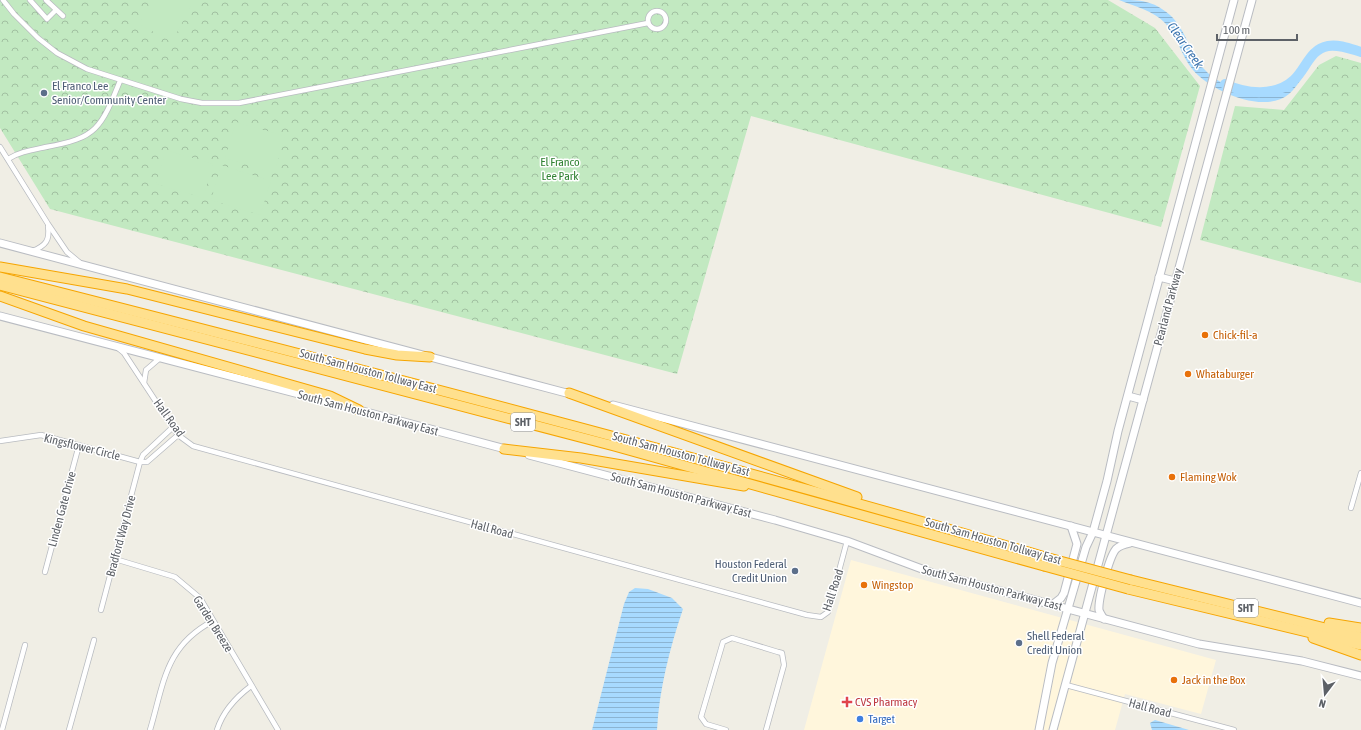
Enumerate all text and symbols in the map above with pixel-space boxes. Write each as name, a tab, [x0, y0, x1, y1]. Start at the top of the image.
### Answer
scale bar	[1217, 16, 1297, 42]
water label: Clear Creek	[1164, 19, 1207, 72]
text: 100 m	[1223, 23, 1250, 37]
place label: El Franco Lee Senior/Community Center	[52, 79, 166, 107]
marker: El Franco Lee Senior/Community Center	[39, 88, 49, 98]
park label: El Franco Lee Park	[540, 155, 580, 183]
street label: Pearland Parkway	[1151, 267, 1185, 347]
place label: Chick-fil-a	[1213, 328, 1258, 342]
marker: Chick-fil-a	[1200, 330, 1210, 340]
street label: South Sam Houston Tollway East	[298, 346, 439, 396]
place label: Whataburger	[1196, 367, 1254, 381]
marker: Whataburger	[1183, 369, 1193, 379]
street label: South Sam Houston Parkway East	[296, 387, 440, 439]
street label: Hall Road	[151, 396, 187, 440]
road number: SHT	[511, 413, 535, 431]
street label: South Sam Houston Tollway East	[611, 429, 752, 479]
street label: Kingsflower Circle	[42, 431, 122, 463]
street label: South Sam Houston Parkway East	[609, 469, 753, 521]
street label: Linden Gate Drive	[45, 470, 79, 548]
place label: Flaming Wok	[1180, 470, 1238, 484]
marker: Flaming Wok	[1167, 472, 1177, 482]
street label: Bradford Way Drive	[103, 494, 139, 578]
street label: South Sam Houston Tollway East	[923, 515, 1063, 567]
street label: Hall Road	[469, 517, 515, 541]
place label: Houston Federal Credit Union	[715, 557, 788, 585]
street label: South Sam Houston Parkway East	[920, 562, 1064, 614]
marker: Houston Federal Credit Union	[790, 566, 800, 576]
street label: Hall Road	[820, 567, 846, 613]
place label: Wingstop	[872, 578, 914, 592]
marker: Wingstop	[859, 580, 869, 590]
street label: Garden Breeze	[190, 593, 236, 655]
road number: SHT	[1234, 599, 1258, 617]
place label: Shell Federal Credit Union	[1027, 629, 1085, 657]
marker: Shell Federal Credit Union	[1014, 638, 1024, 648]
place label: Jack in the Box	[1182, 673, 1246, 687]
north arrow	[1305, 674, 1345, 714]
marker: Jack in the Box	[1169, 675, 1179, 685]
place label: CVS Pharmacy	[855, 695, 917, 709]
street label: Hall Road	[1127, 696, 1173, 720]
marker: CVS Pharmacy	[842, 697, 852, 707]
text: N	[1317, 697, 1327, 710]
place label: Target	[868, 712, 896, 726]
marker: Target	[855, 714, 865, 724]

